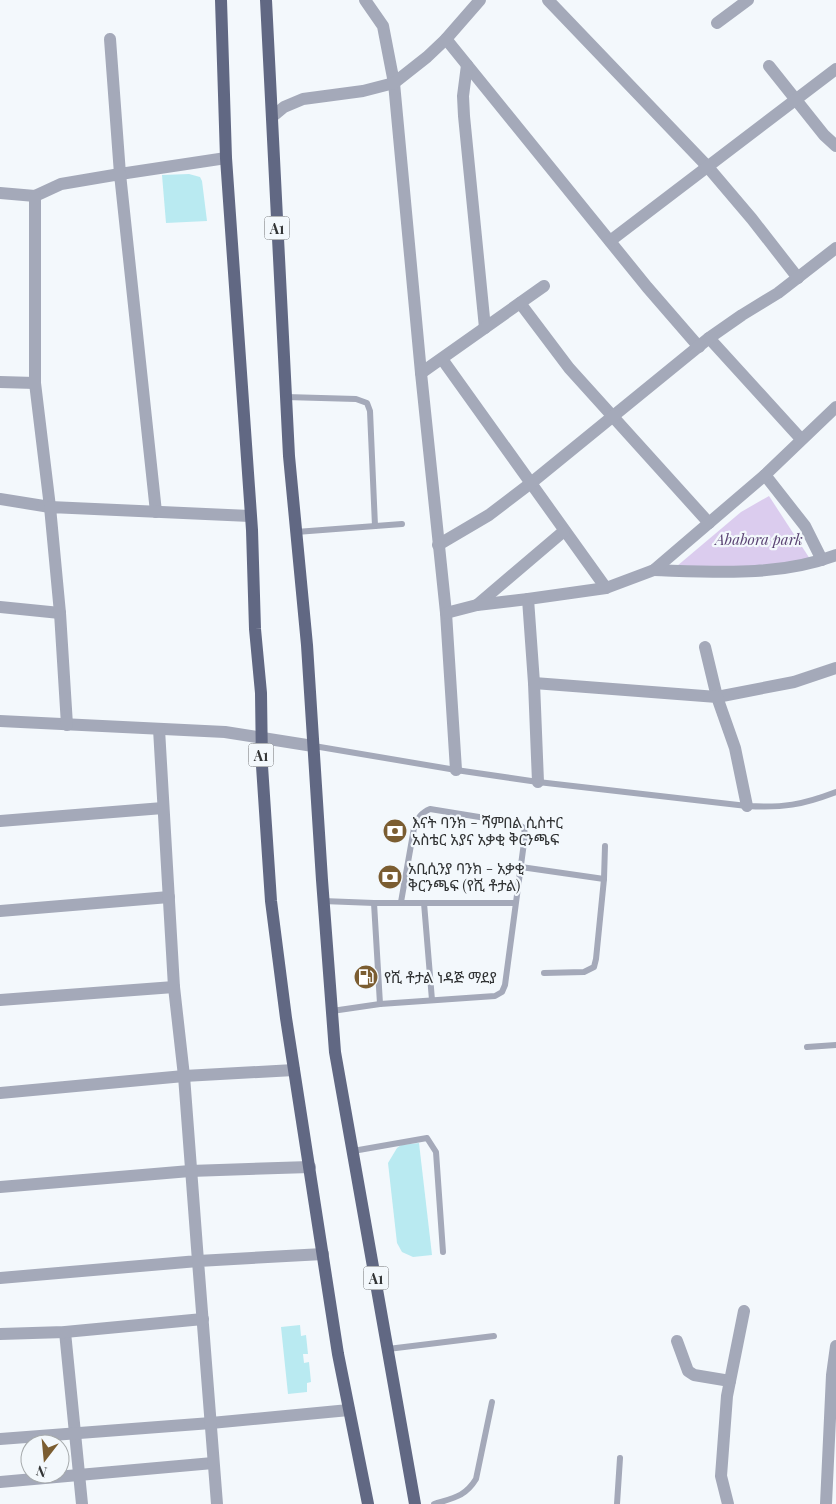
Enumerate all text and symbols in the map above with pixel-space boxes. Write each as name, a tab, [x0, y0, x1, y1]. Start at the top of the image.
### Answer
road number: A1	[264, 217, 290, 240]
park label: Ababora park	[713, 529, 803, 549]
road number: A1	[248, 744, 274, 766]
place label: እናት ባንክ - ሻምበል ሲስተር አስቴር አያና አቃቂ ቅርንጫፍ	[412, 812, 563, 849]
bank icon: እናት ባንክ - ሻምበል ሲስተር አስቴር አያና አቃቂ ቅርንጫፍ	[382, 818, 408, 844]
place label: አቢሲንያ ባንክ - አቃቂ ቅርንጫፍ (የሺ ቶታል)	[408, 858, 525, 895]
bank icon: አቢሲንያ ባንክ - አቃቂ ቅርንጫፍ (የሺ ቶታል)	[377, 864, 403, 890]
fuel station icon: የሺ ቶታል ነዳጅ ማደያ	[353, 964, 379, 990]
place label: የሺ ቶታል ነዳጅ ማደያ	[384, 967, 497, 987]
road number: A1	[364, 1266, 388, 1290]
north arrow	[20, 1434, 70, 1484]
text: N	[34, 1461, 49, 1483]

